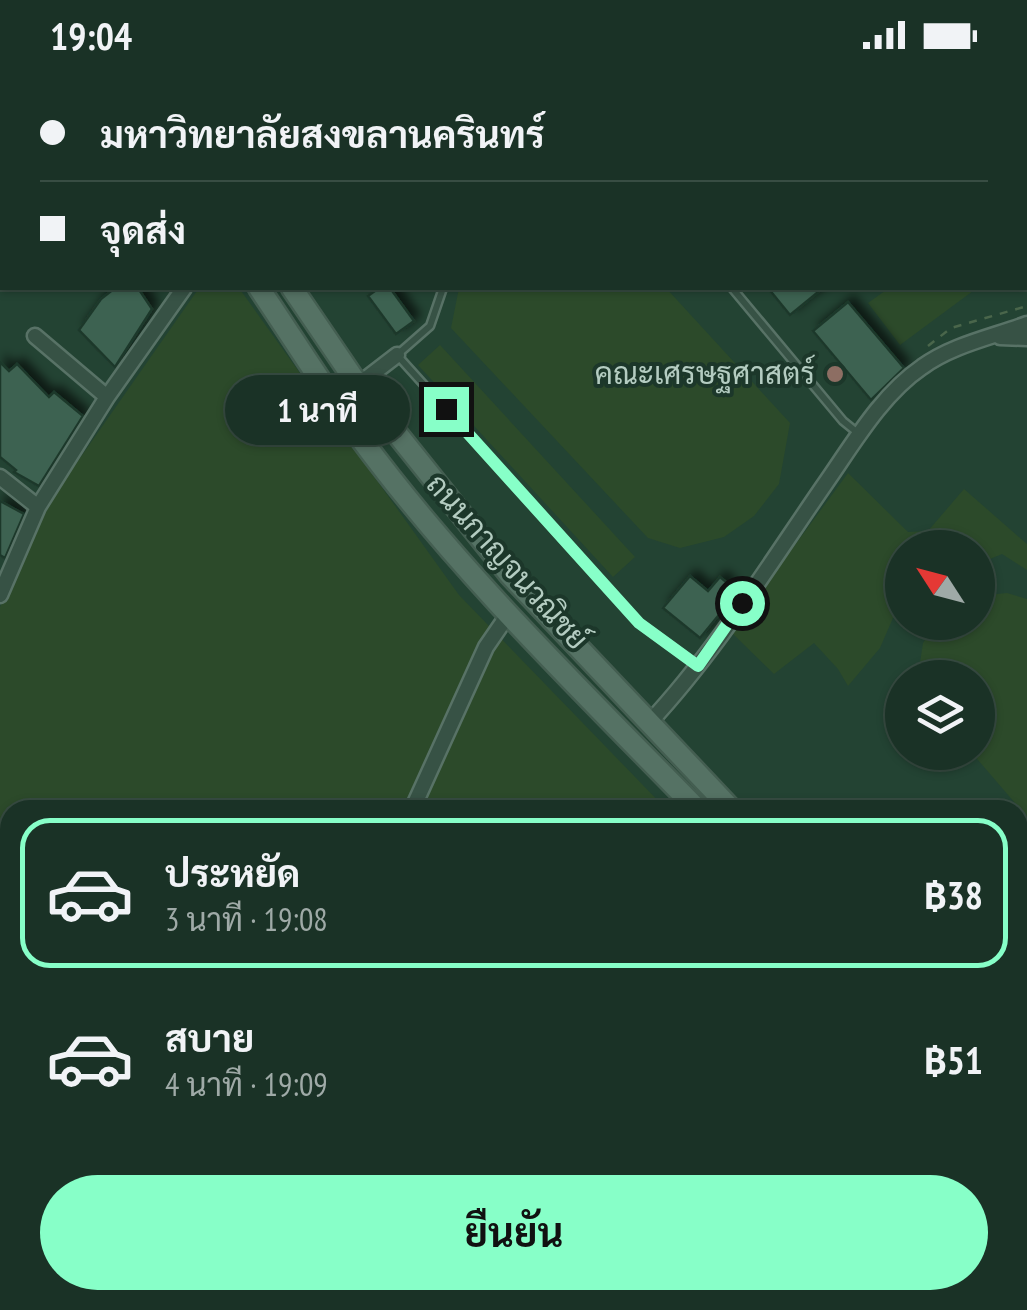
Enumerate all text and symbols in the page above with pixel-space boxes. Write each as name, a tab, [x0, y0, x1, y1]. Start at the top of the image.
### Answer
text: 19:04	[50, 11, 132, 60]
text: มหาวิทยาลัยสงขลานครินทร์	[100, 109, 545, 158]
text: จุดส่ง	[100, 205, 186, 254]
place label: คณะเศรษฐศาสตร์	[595, 353, 815, 394]
marker: คณะเศรษฐศาสตร์	[824, 363, 846, 385]
callout: 1 นาที	[226, 374, 411, 444]
route end	[424, 387, 469, 432]
text: 1 นาที	[277, 389, 358, 431]
street label: ถนนกาญจนวณิชย์	[419, 465, 597, 657]
north arrow	[885, 530, 995, 640]
map controls	[885, 530, 995, 770]
route start	[720, 581, 765, 626]
button: layers	[885, 660, 995, 770]
icon: car	[45, 848, 135, 938]
text: ประหยัด	[165, 848, 300, 897]
text: ฿38	[924, 870, 983, 919]
text: 3 นาที · 19:08	[165, 898, 328, 940]
icon: car	[45, 1013, 135, 1103]
text: สบาย	[165, 1013, 254, 1062]
text: ฿51	[924, 1035, 983, 1084]
text: 4 นาที · 19:09	[165, 1063, 328, 1105]
button: ยืนยัน	[40, 1175, 988, 1290]

